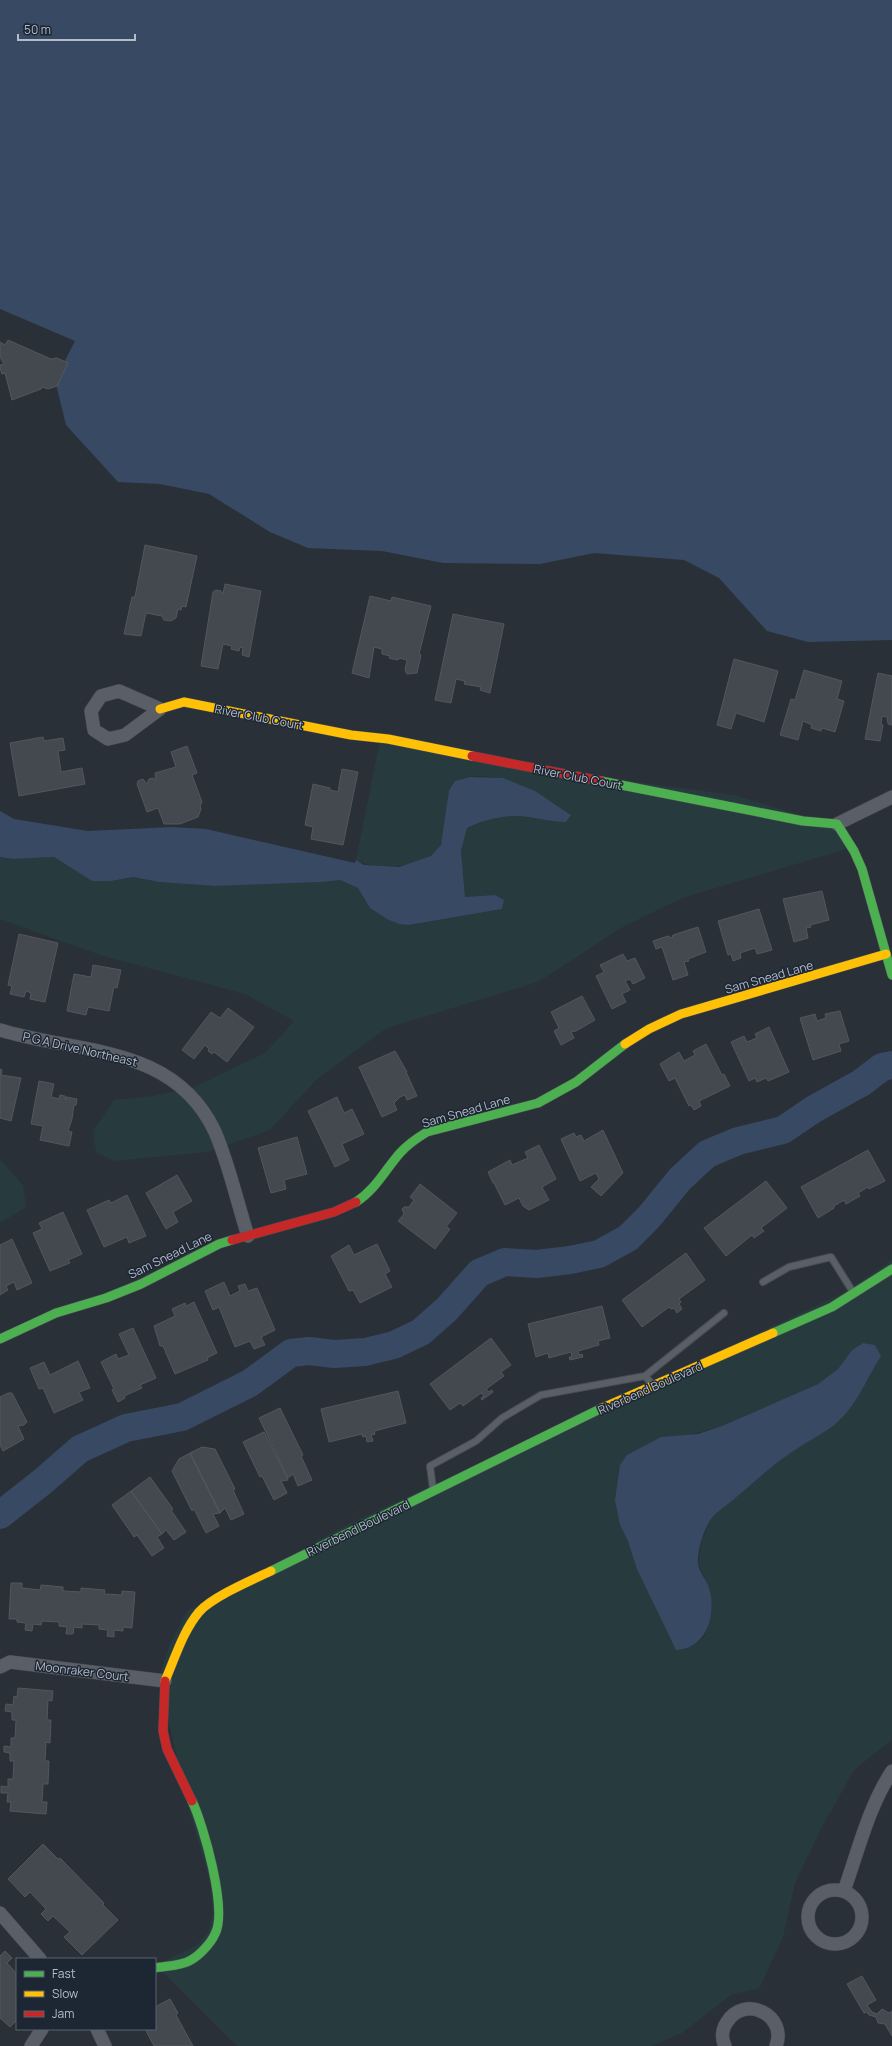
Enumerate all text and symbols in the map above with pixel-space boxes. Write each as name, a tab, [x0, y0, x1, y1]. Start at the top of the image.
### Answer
scale bar	[18, 16, 135, 42]
text: 50 m	[24, 21, 51, 38]
street label: River Club Court	[213, 700, 305, 734]
street label: River Club Court	[532, 760, 624, 794]
street label: Sam Snead Lane	[723, 956, 815, 998]
street label: P G A Drive Northeast	[21, 1028, 139, 1071]
street label: Sam Snead Lane	[420, 1090, 512, 1132]
street label: Sam Snead Lane	[125, 1227, 215, 1283]
street label: Riverbend Boulevard	[595, 1357, 705, 1419]
street label: Riverbend Boulevard	[303, 1496, 413, 1560]
street label: Moonraker Court	[34, 1657, 130, 1685]
legend	[16, 1958, 156, 2030]
text: Fast	[52, 1965, 76, 1982]
text: Slow	[52, 1985, 78, 2002]
text: Jam	[52, 2005, 74, 2022]

